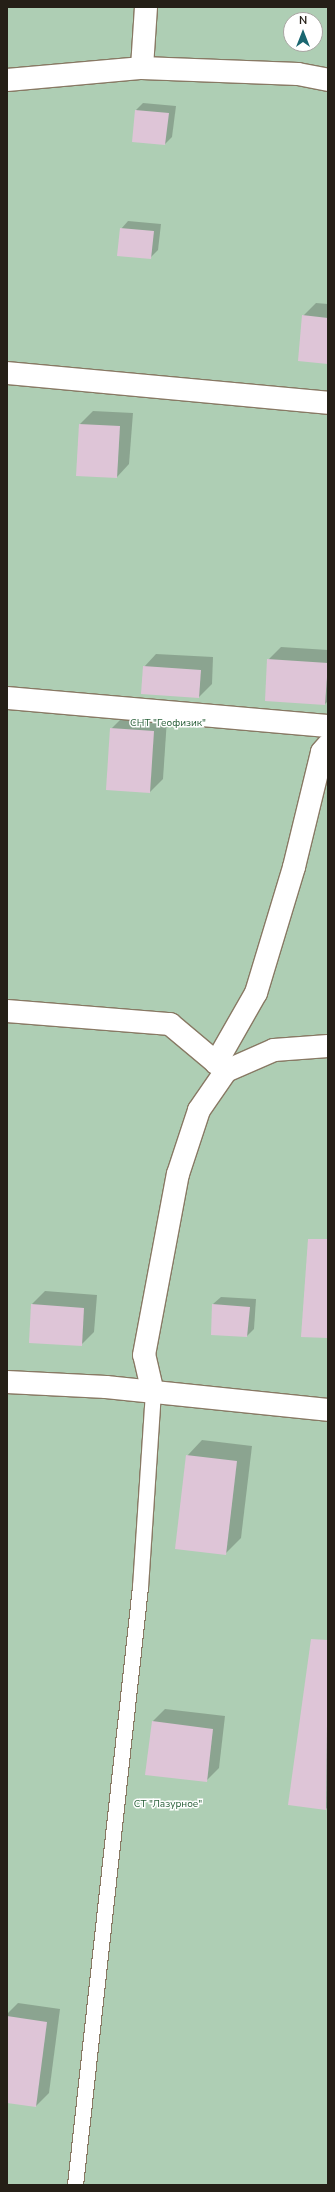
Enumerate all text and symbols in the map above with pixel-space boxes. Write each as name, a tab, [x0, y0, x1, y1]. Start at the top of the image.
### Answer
north arrow	[283, 12, 323, 52]
text: N	[299, 13, 307, 28]
park label: СНТ "Геофизик"	[130, 718, 206, 730]
park label: СТ "Лазурное"	[134, 1799, 202, 1811]

